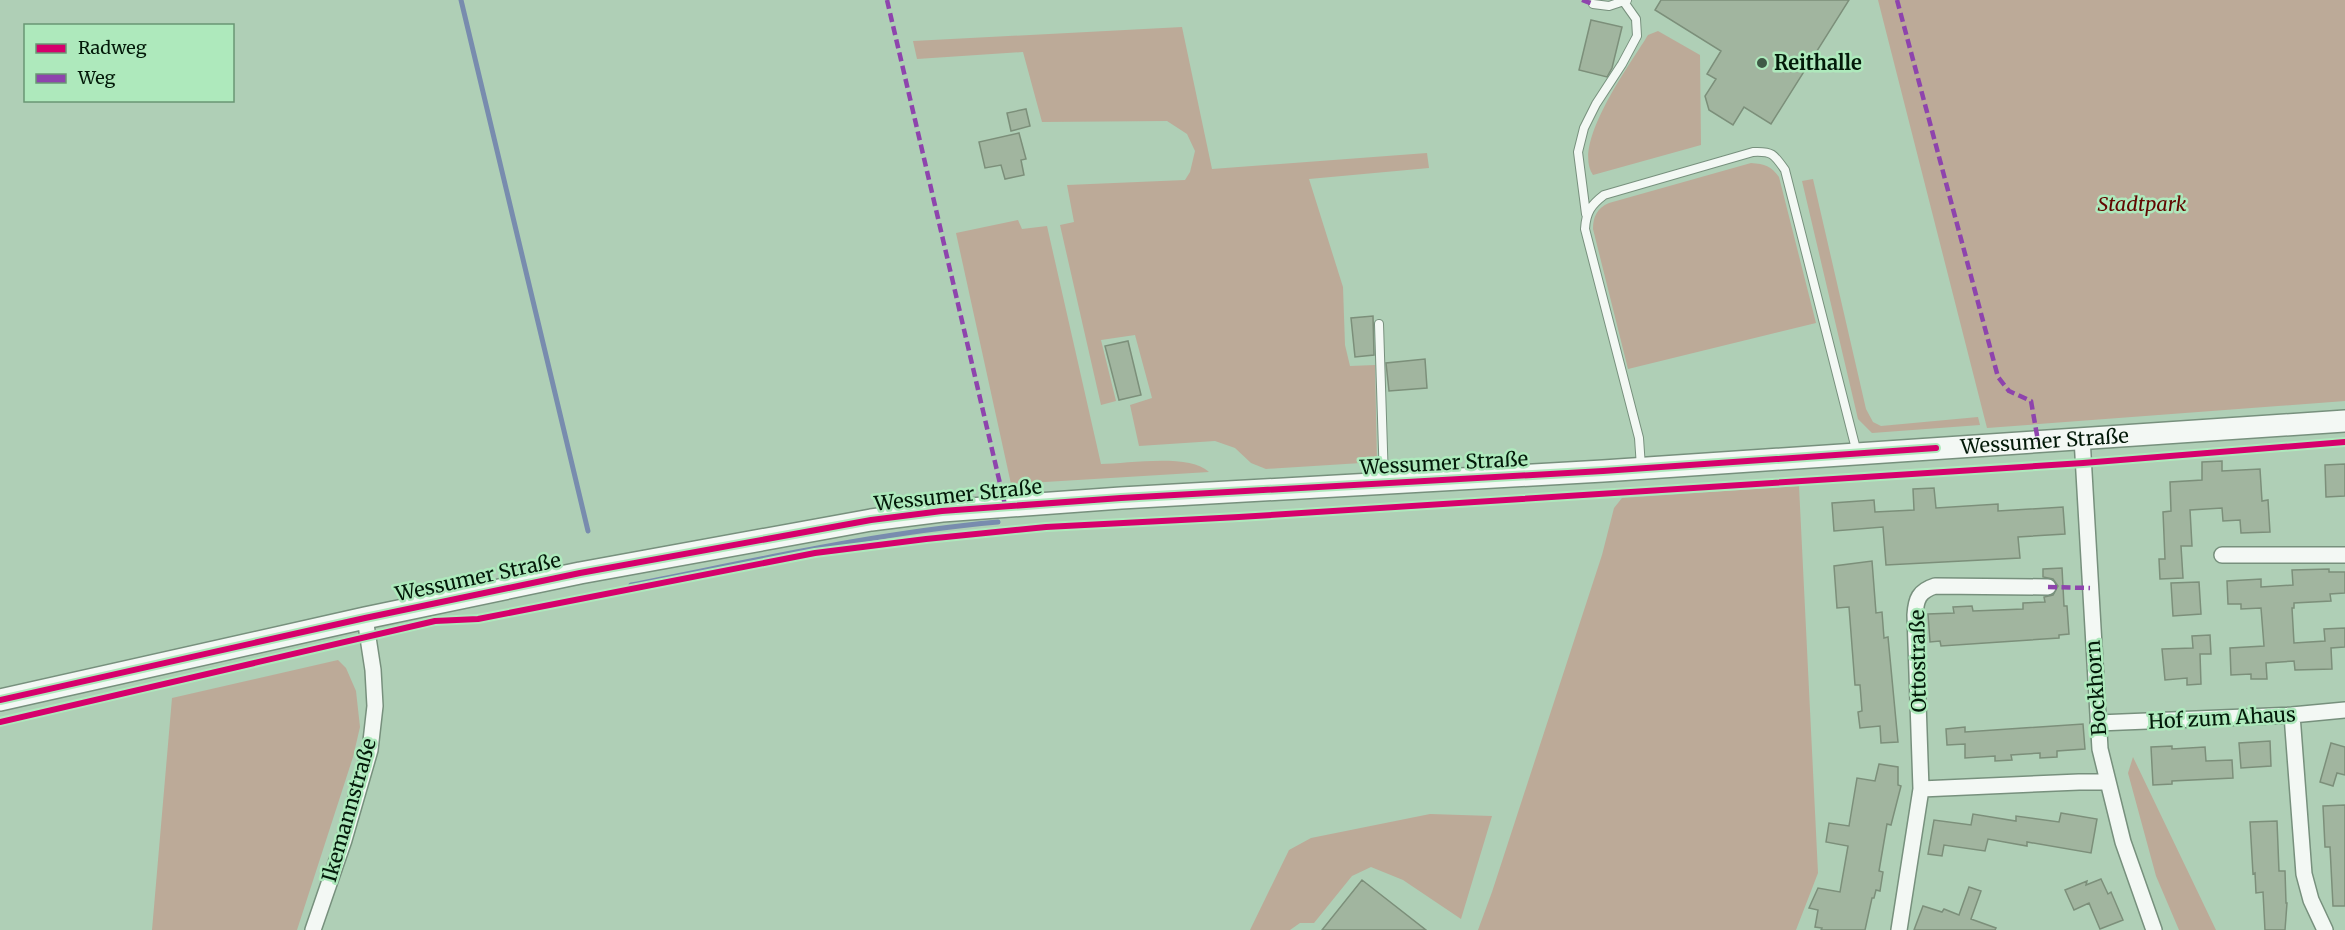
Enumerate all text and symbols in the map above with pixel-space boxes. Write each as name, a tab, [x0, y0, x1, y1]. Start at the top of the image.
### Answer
legend	[24, 24, 234, 102]
text: Radweg	[78, 36, 147, 59]
place label: Reithalle	[1774, 50, 1862, 75]
marker: Reithalle	[1755, 56, 1769, 70]
text: Weg	[77, 66, 116, 89]
park label: Stadtpark	[2098, 191, 2187, 216]
street label: Wessumer Straße	[1959, 423, 2130, 459]
street label: Wessumer Straße	[1358, 446, 1529, 479]
street label: Wessumer Straße	[872, 473, 1043, 516]
street label: Wessumer Straße	[392, 547, 563, 606]
street label: Ottostraße	[1904, 609, 1931, 713]
street label: Bockhorn	[2080, 639, 2111, 737]
street label: Hof zum Ahaus	[2148, 701, 2296, 734]
street label: Ikemannstraße	[316, 735, 381, 885]

